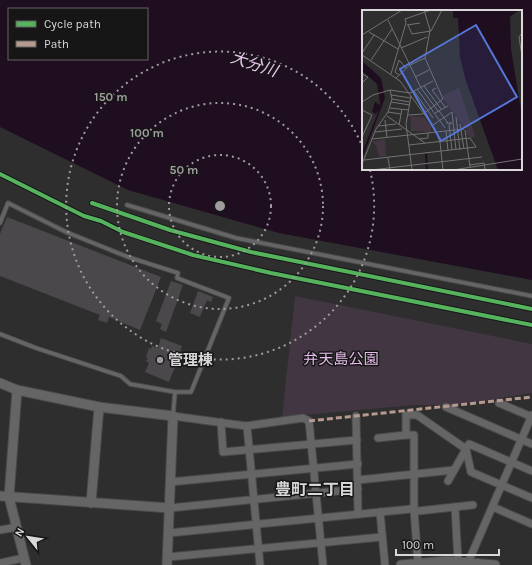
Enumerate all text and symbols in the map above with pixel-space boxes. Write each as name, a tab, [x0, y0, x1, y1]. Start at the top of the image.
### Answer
legend	[8, 8, 148, 60]
inset map	[362, 10, 522, 170]
text: Cycle path	[44, 17, 101, 31]
text: Path	[44, 37, 69, 51]
water label: 大分川	[228, 48, 282, 81]
text: 150 m	[94, 90, 128, 104]
text: 100 m	[130, 126, 164, 140]
text: 50 m	[170, 163, 199, 177]
centre of rings	[213, 199, 227, 213]
park label: 弁天島公園	[303, 350, 379, 368]
place label: 管理棟	[168, 351, 213, 369]
marker: 管理棟	[155, 355, 165, 365]
district label: 豊町二丁目	[275, 480, 355, 499]
north arrow	[8, 517, 48, 557]
text: N	[12, 526, 27, 539]
scale bar	[396, 531, 499, 557]
text: 100 m	[402, 538, 434, 552]

